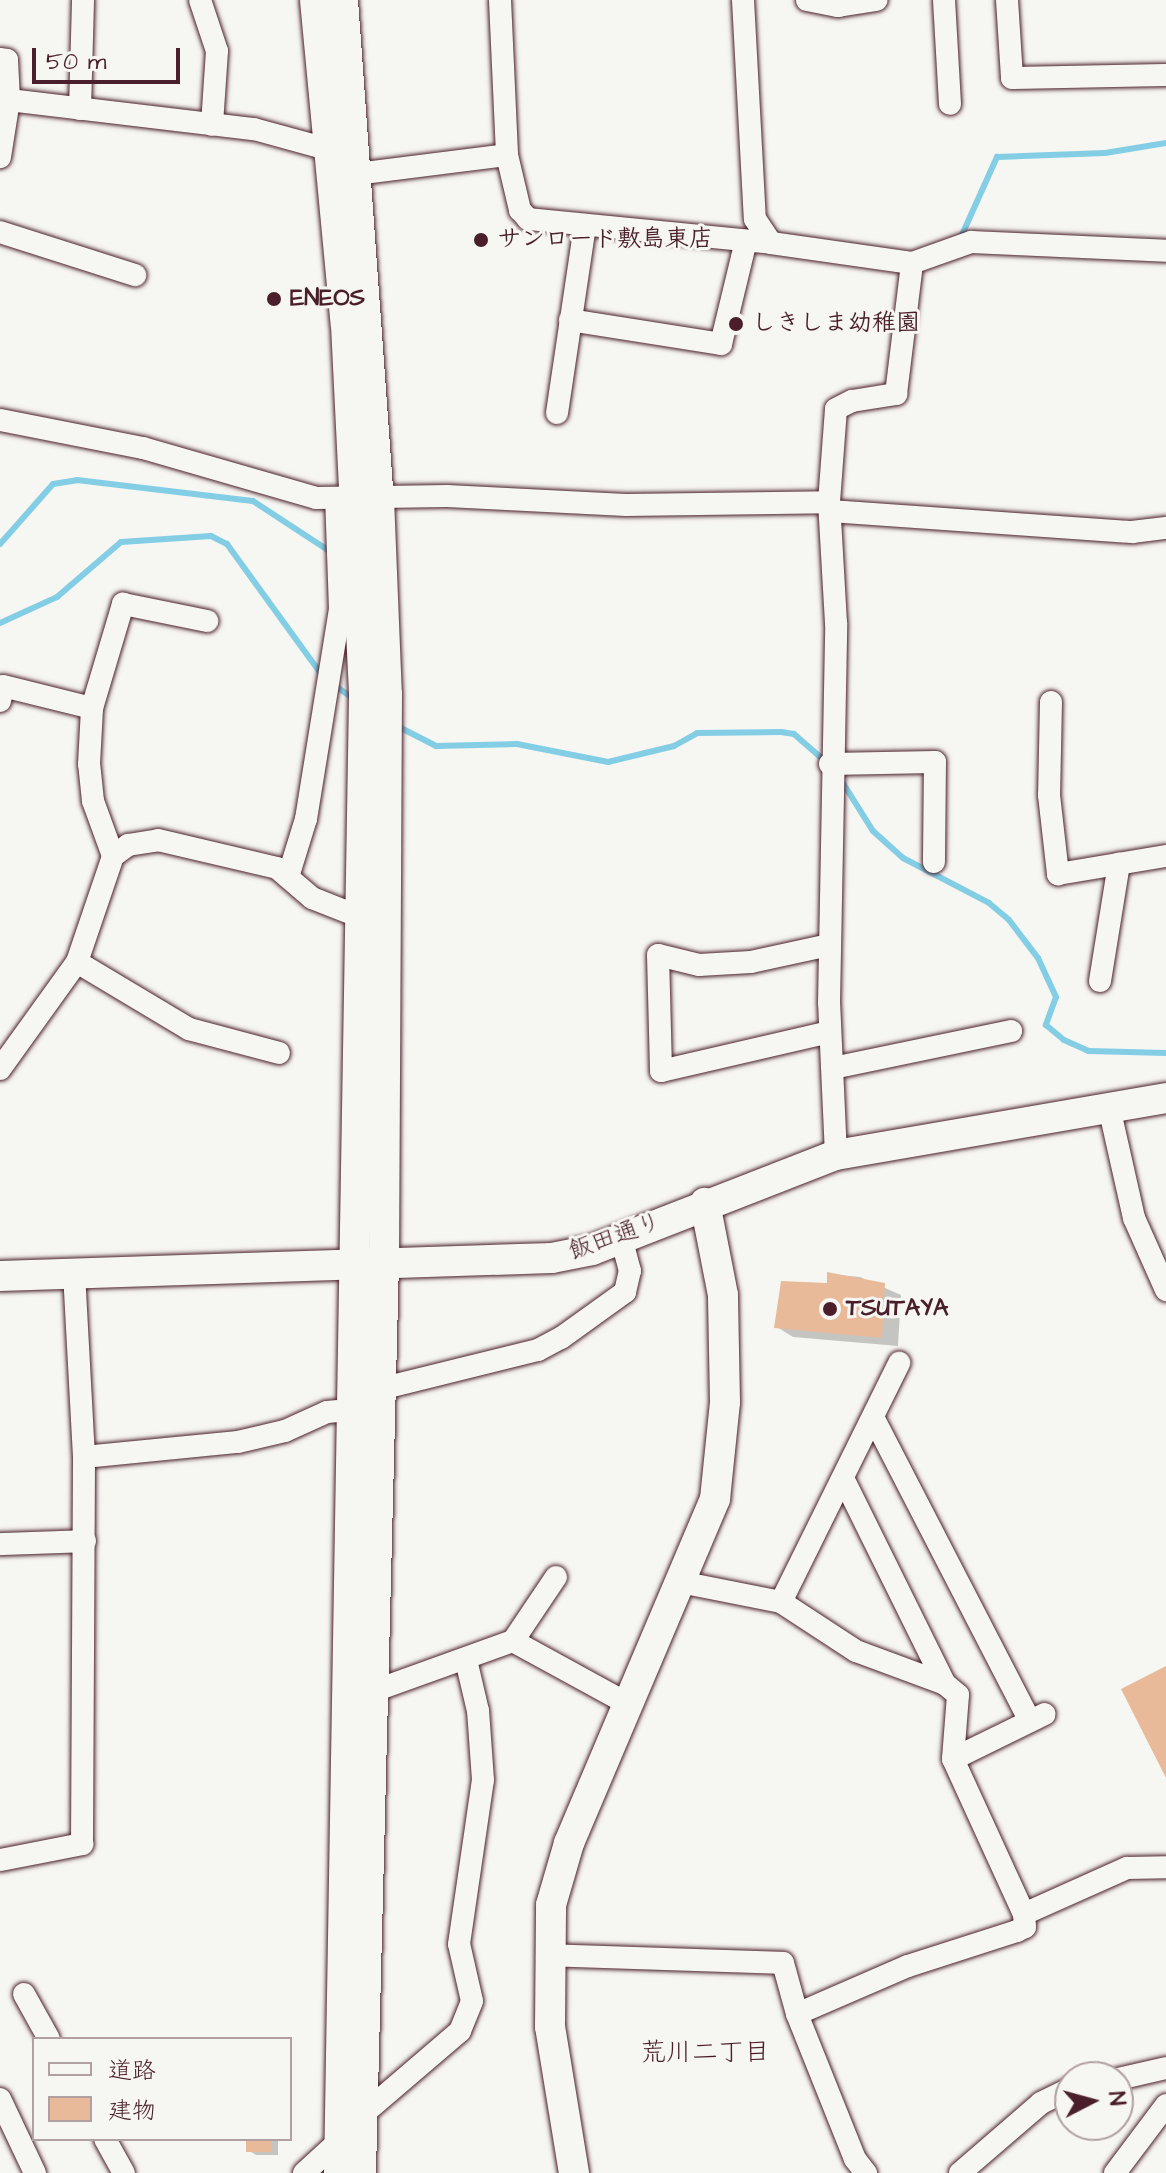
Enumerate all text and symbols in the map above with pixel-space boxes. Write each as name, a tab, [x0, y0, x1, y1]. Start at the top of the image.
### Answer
scale bar	[36, 32, 184, 82]
text: 50 m	[46, 45, 106, 79]
place label: サンロード敷島東店	[497, 226, 713, 254]
marker: サンロード敷島東店	[472, 231, 490, 249]
place label: ENEOS	[290, 285, 365, 313]
marker: ENEOS	[265, 290, 283, 308]
place label: しきしま幼稚園	[752, 310, 920, 338]
marker: しきしま幼稚園	[727, 315, 745, 333]
street label: 飯田通り	[565, 1208, 665, 1266]
place label: TSUTAYA	[846, 1295, 948, 1323]
marker: TSUTAYA	[821, 1300, 839, 1318]
legend	[32, 2037, 292, 2141]
district label: 荒川二丁目	[640, 2037, 770, 2069]
text: 道路	[108, 2054, 156, 2088]
north arrow	[1054, 2061, 1134, 2141]
text: N	[1100, 2090, 1133, 2107]
text: 建物	[108, 2094, 156, 2128]

